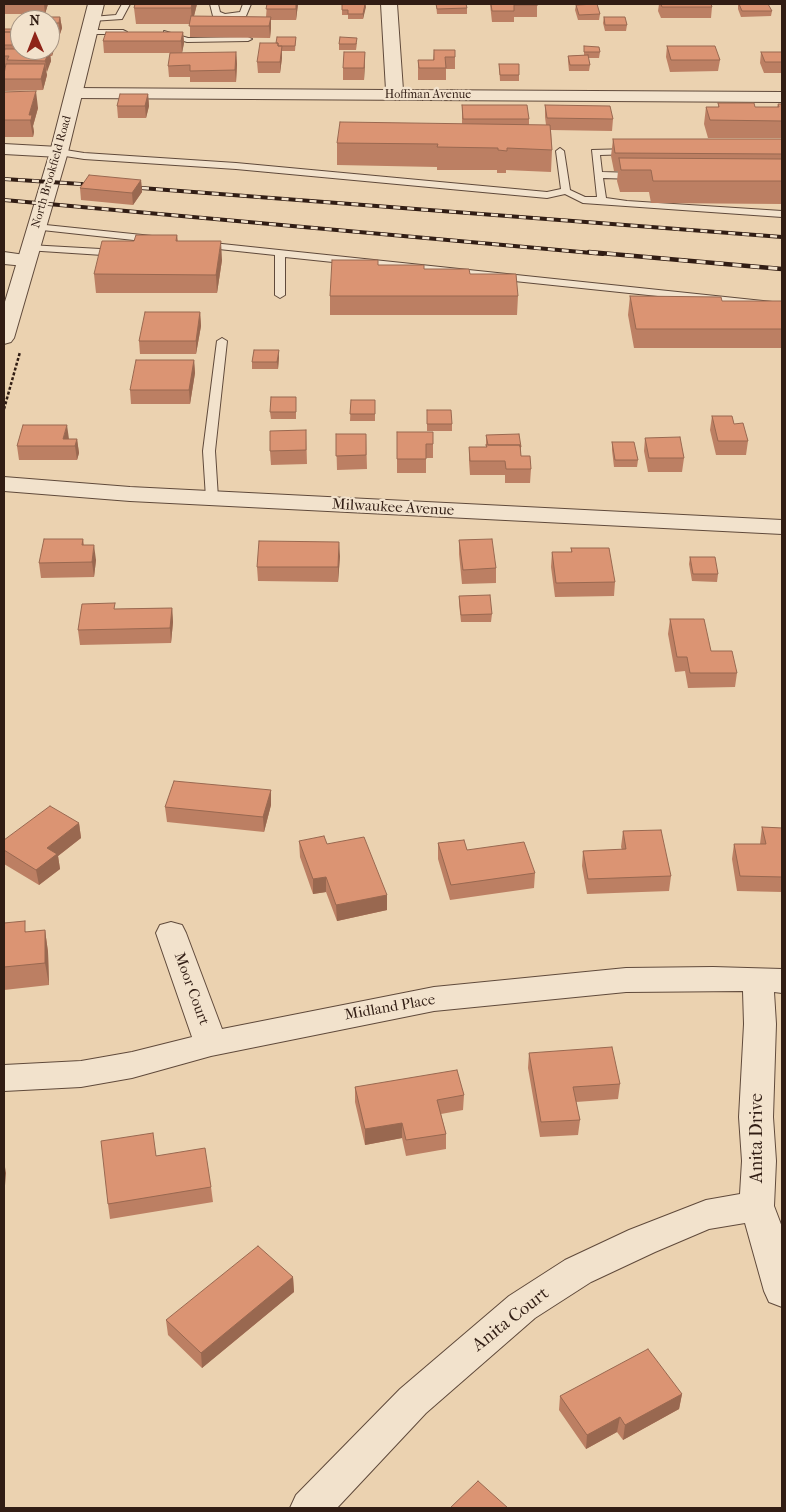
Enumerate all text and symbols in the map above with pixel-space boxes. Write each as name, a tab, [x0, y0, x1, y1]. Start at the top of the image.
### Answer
north arrow	[10, 10, 60, 60]
text: N	[29, 12, 40, 29]
street label: Hoffman Avenue	[385, 88, 471, 102]
street label: North Brookfield Road	[29, 114, 75, 230]
street label: Milwaukee Avenue	[331, 496, 455, 520]
street label: Moor Court	[170, 950, 212, 1028]
street label: Midland Place	[343, 991, 437, 1025]
street label: Anita Drive	[747, 1093, 769, 1183]
street label: Anita Court	[468, 1283, 554, 1357]

